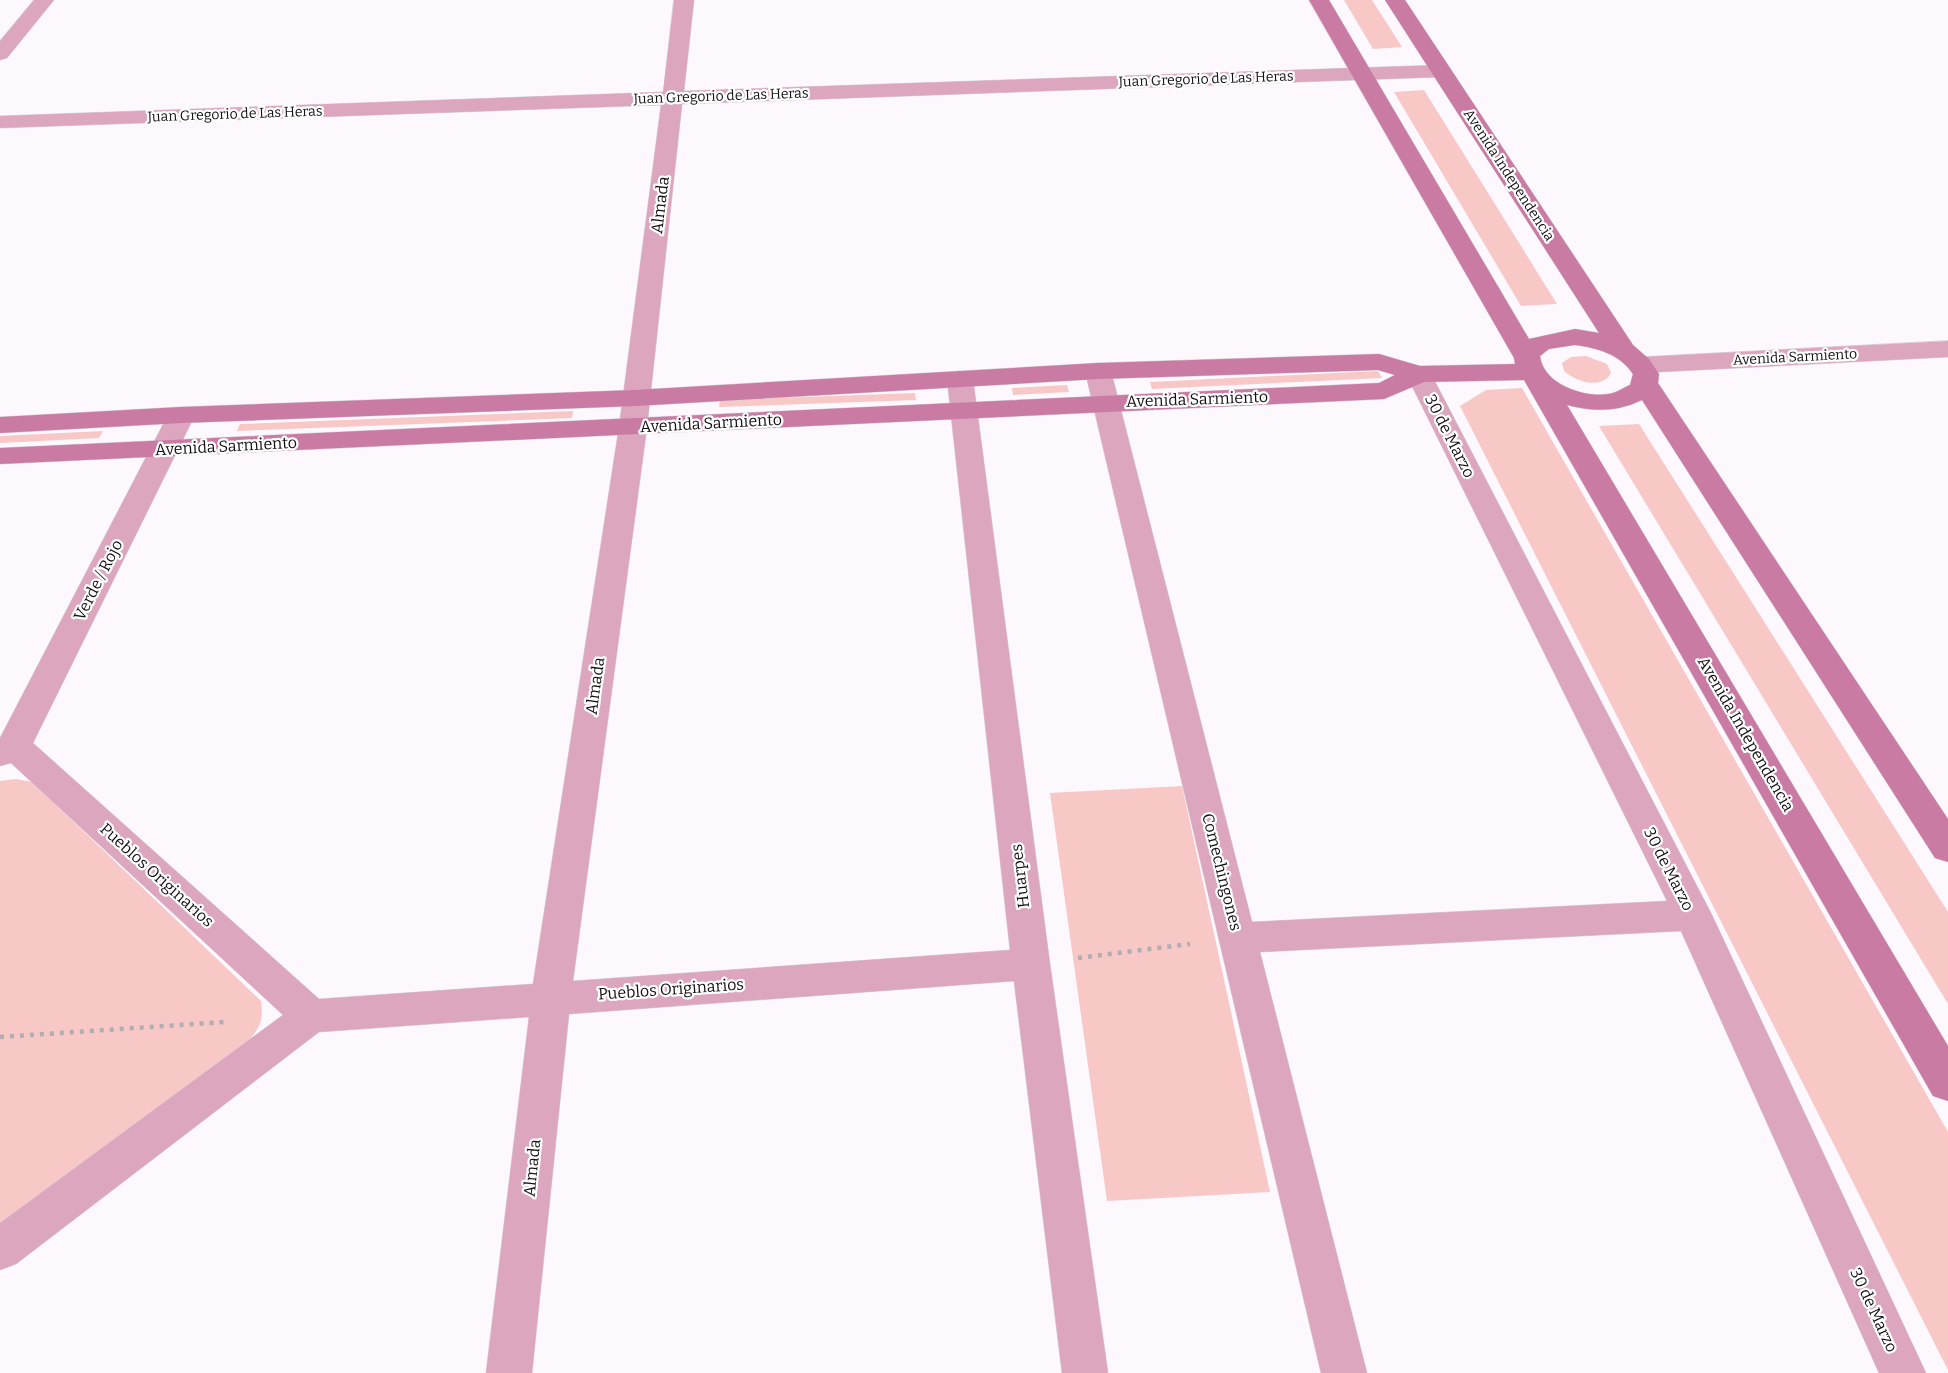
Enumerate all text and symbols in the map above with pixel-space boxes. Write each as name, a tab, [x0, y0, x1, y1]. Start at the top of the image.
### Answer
street label: Juan Gregorio de Las Heras	[1117, 67, 1294, 91]
street label: Juan Gregorio de Las Heras	[632, 84, 809, 108]
street label: Juan Gregorio de Las Heras	[146, 102, 323, 126]
street label: Avenida Independencia	[1460, 106, 1558, 244]
street label: Almada	[647, 175, 673, 235]
street label: Avenida Sarmiento	[1732, 345, 1858, 369]
street label: Avenida Sarmiento	[1126, 387, 1268, 411]
street label: 30 de Marzo	[1421, 391, 1479, 481]
street label: Avenida Sarmiento	[640, 410, 782, 436]
street label: Avenida Sarmiento	[155, 433, 297, 459]
street label: Verde / Rojo	[70, 537, 126, 623]
street label: Avenida Independencia	[1694, 653, 1798, 815]
street label: Almada	[582, 656, 608, 716]
street label: Comechingones	[1198, 811, 1246, 933]
street label: Pueblos Originarios	[96, 819, 218, 931]
street label: 30 de Marzo	[1640, 824, 1698, 914]
street label: Huarpes	[1007, 843, 1033, 909]
street label: Pueblos Originarios	[597, 974, 745, 1004]
street label: Almada	[520, 1138, 544, 1198]
street label: 30 de Marzo	[1846, 1265, 1902, 1355]

